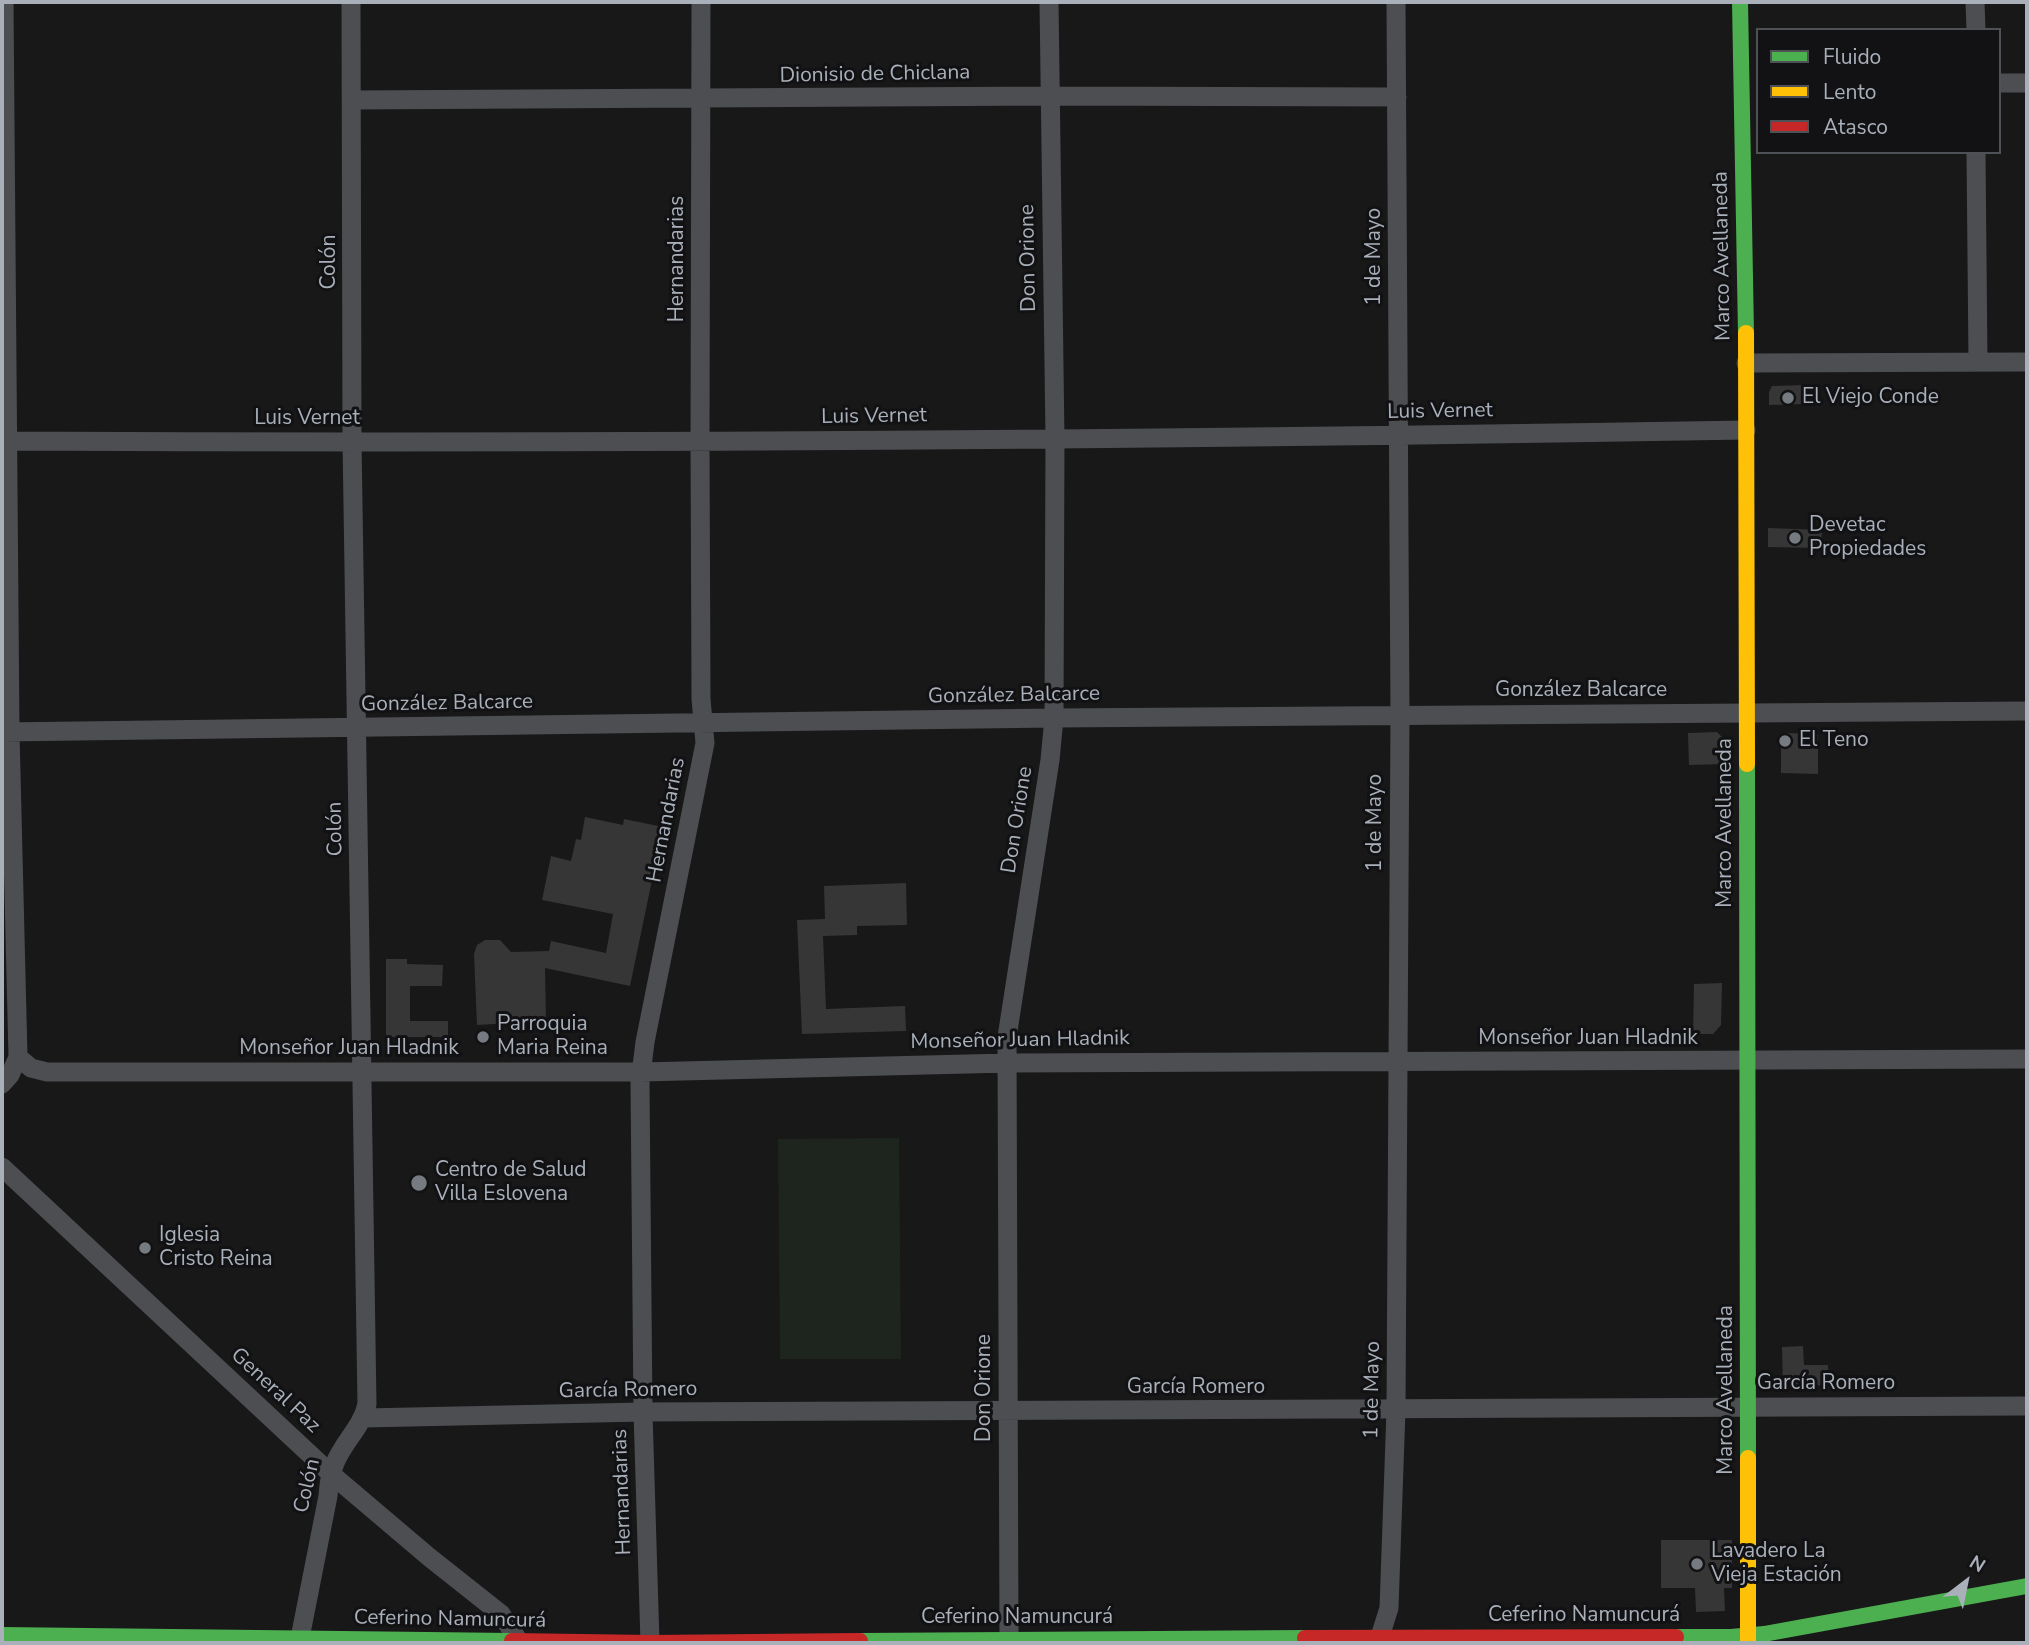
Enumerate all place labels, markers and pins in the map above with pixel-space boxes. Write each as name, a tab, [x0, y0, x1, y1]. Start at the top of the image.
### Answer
place label: El Viejo Conde	[1802, 385, 1939, 411]
marker: El Viejo Conde	[1780, 390, 1796, 406]
place label: Devetac Propiedades	[1809, 513, 1926, 563]
marker: Devetac Propiedades	[1787, 530, 1803, 546]
place label: El Teno	[1799, 728, 1869, 754]
marker: El Teno	[1777, 733, 1793, 749]
place label: Parroquia Maria Reina	[497, 1012, 608, 1062]
marker: Parroquia Maria Reina	[475, 1029, 491, 1045]
place label: Centro de Salud Villa Eslovena	[435, 1158, 586, 1208]
marker: Centro de Salud Villa Eslovena	[409, 1173, 429, 1193]
place label: Iglesia Cristo Reina	[159, 1223, 273, 1273]
marker: Iglesia Cristo Reina	[137, 1240, 153, 1256]
place label: Lavadero La Vieja Estación	[1711, 1539, 1842, 1589]
marker: Lavadero La Vieja Estación	[1689, 1556, 1705, 1572]

